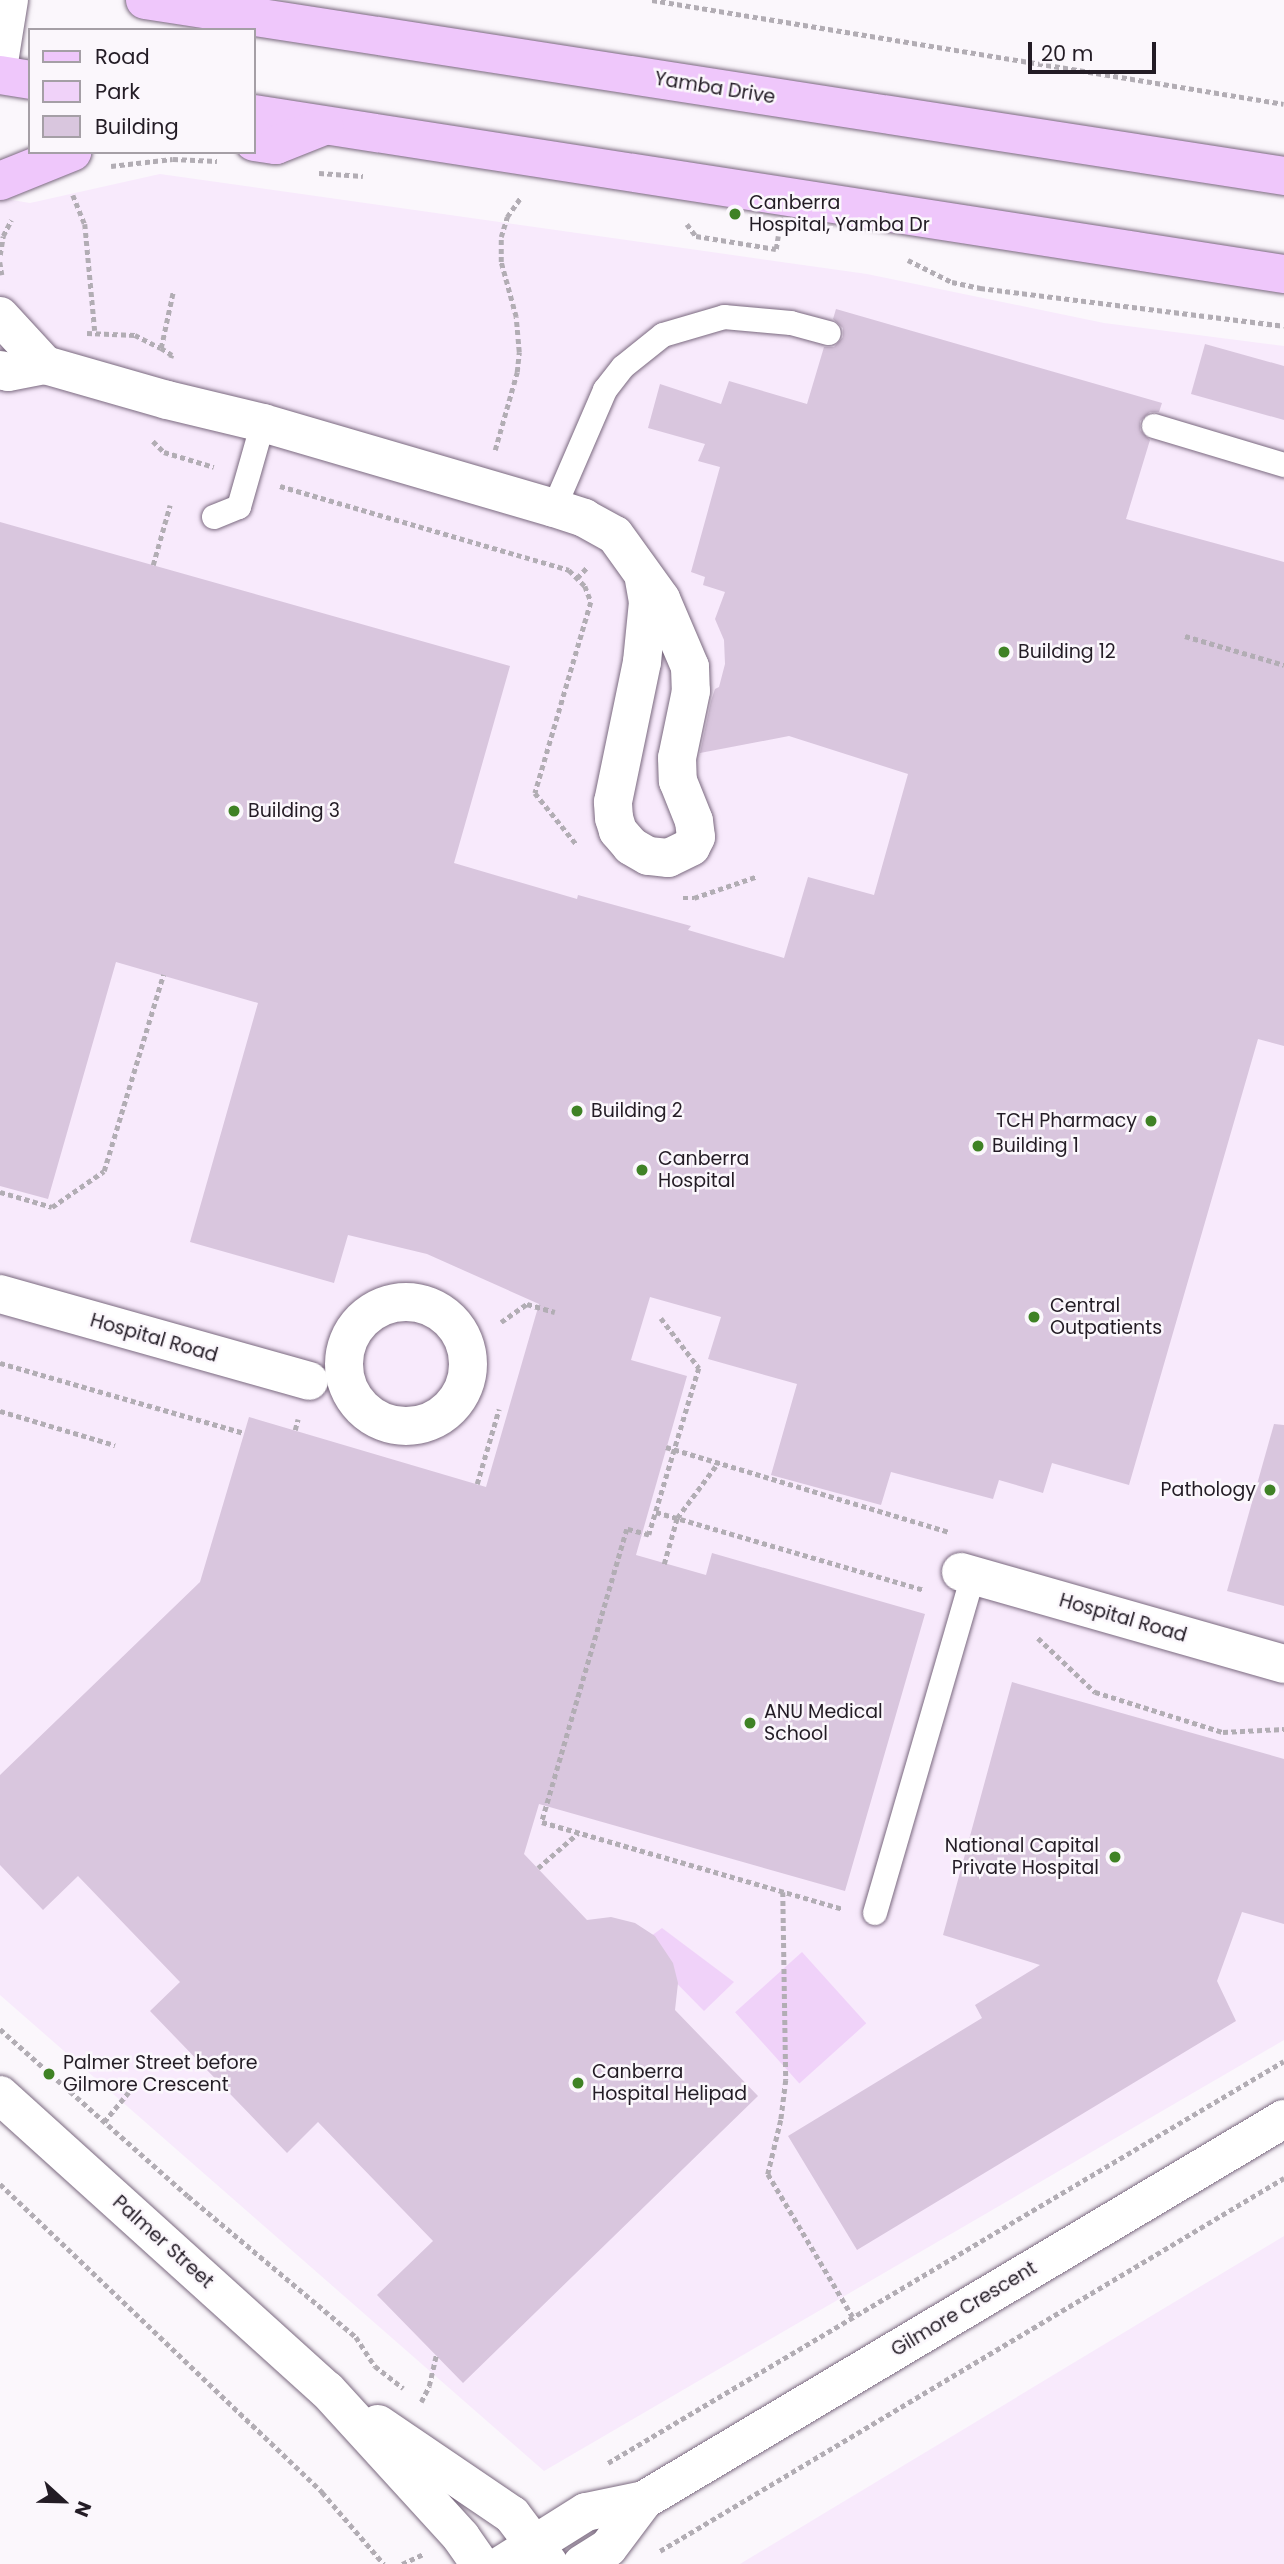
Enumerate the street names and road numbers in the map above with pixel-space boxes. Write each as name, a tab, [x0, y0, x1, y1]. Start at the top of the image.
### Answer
street label: Yamba Drive	[653, 67, 777, 109]
street label: Hospital Road	[88, 1309, 220, 1367]
street label: Hospital Road	[1057, 1589, 1189, 1647]
street label: Palmer Street	[108, 2191, 218, 2293]
street label: Gilmore Crescent	[887, 2257, 1041, 2361]

